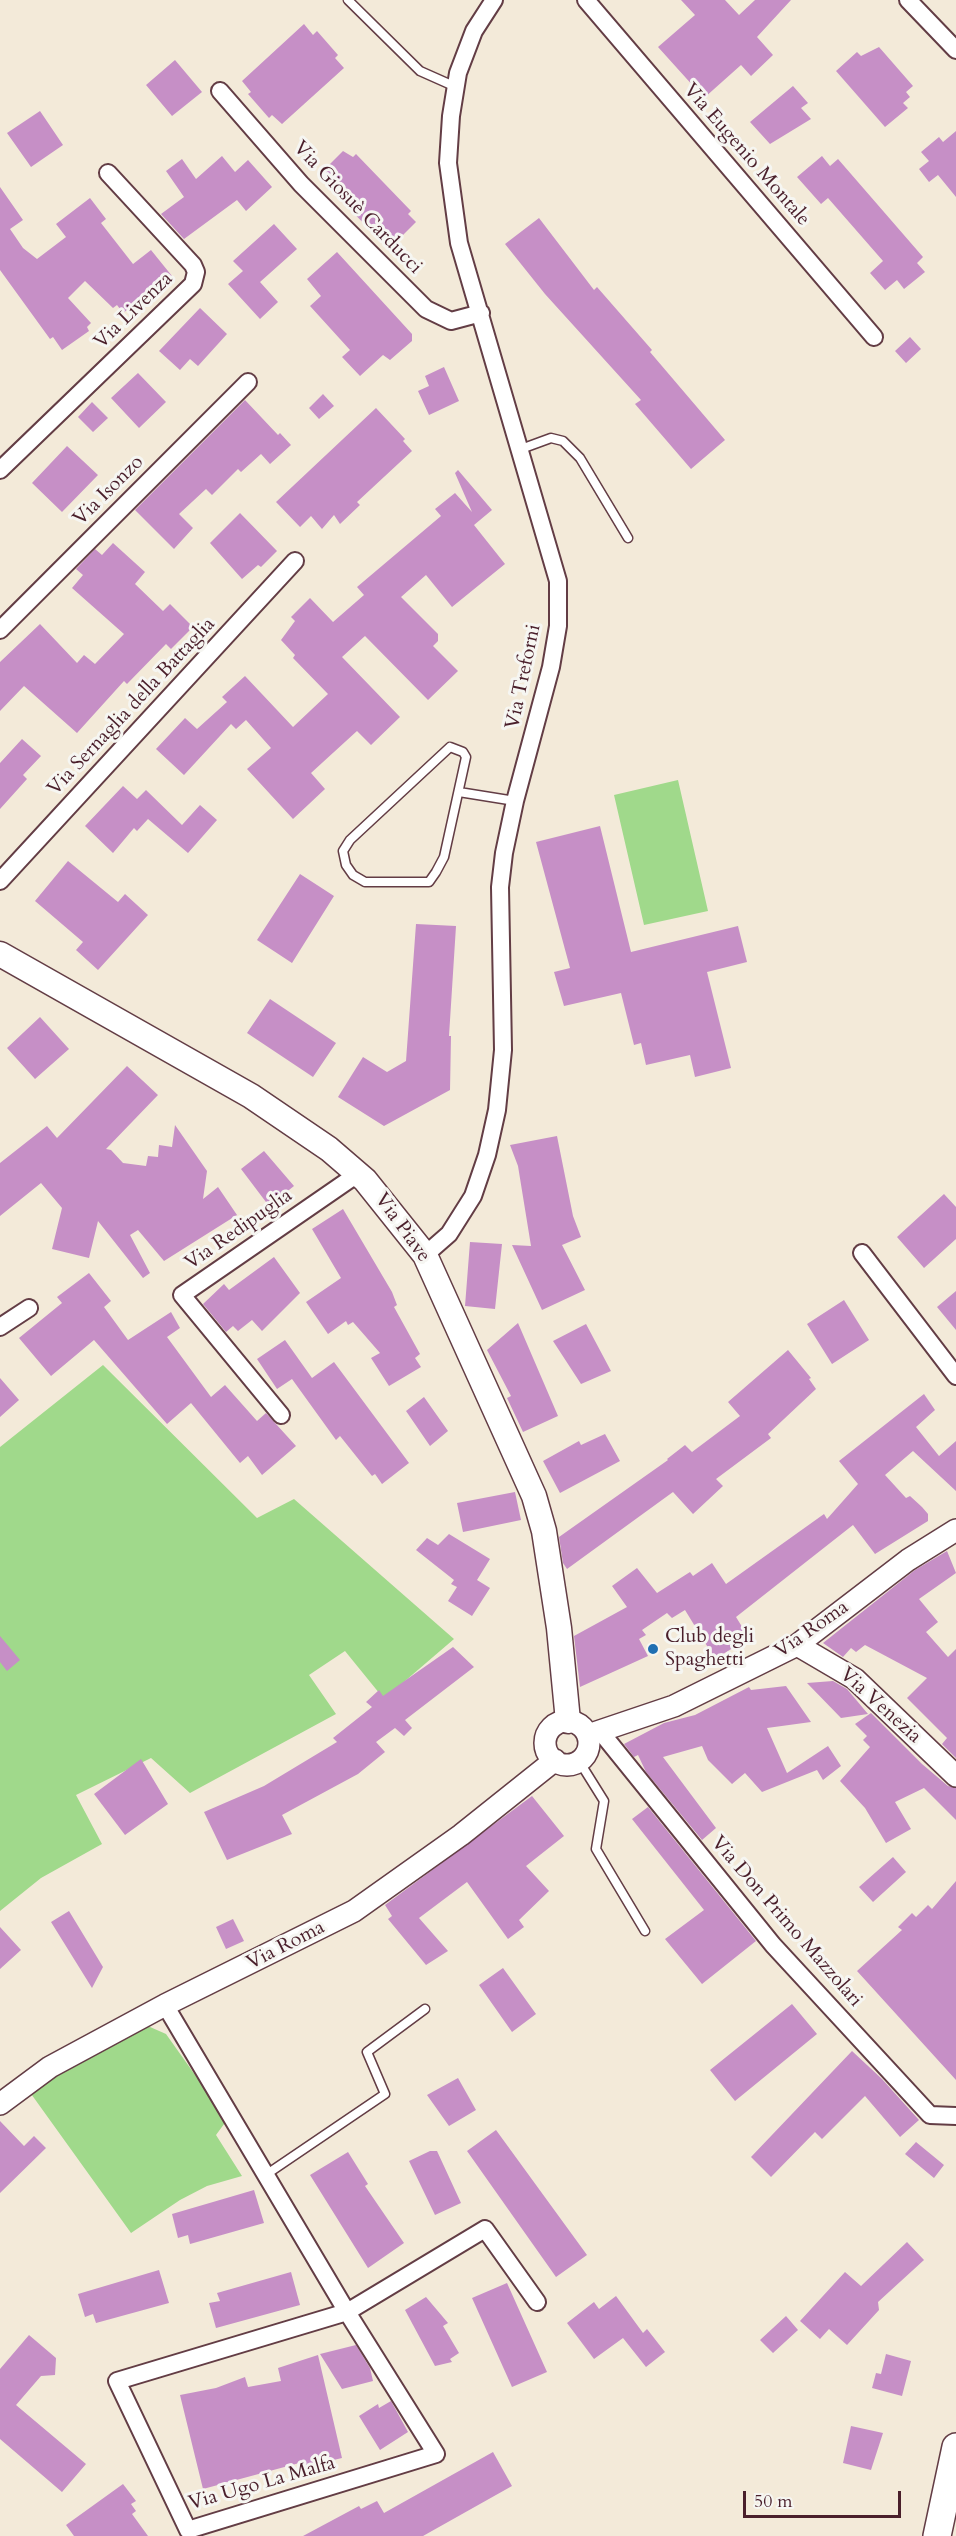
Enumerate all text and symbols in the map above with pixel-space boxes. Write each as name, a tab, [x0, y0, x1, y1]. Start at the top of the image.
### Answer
street label: Via Eugenio Montale	[677, 79, 815, 231]
street label: Via Giosuè Carducci	[287, 137, 427, 279]
street label: Via Livenza	[90, 268, 178, 354]
street label: Via Isonzo	[69, 451, 149, 531]
street label: Via Sernaglia della Battaglia	[43, 613, 221, 801]
street label: Via Treforni	[501, 622, 547, 732]
street label: Via Redipuglia	[181, 1184, 297, 1276]
street label: Via Piave	[369, 1189, 435, 1267]
street label: Via Roma	[770, 1596, 854, 1664]
place label: Club degli Spaghetti	[665, 1625, 754, 1672]
marker: Club degli Spaghetti	[646, 1642, 660, 1656]
street label: Via Venezia	[834, 1663, 926, 1749]
street label: Via Don Primo Mazzolari	[705, 1832, 867, 2012]
street label: Via Roma	[243, 1916, 329, 1976]
street label: Via Ugo La Malfa	[186, 2452, 338, 2516]
scale bar	[746, 2479, 904, 2517]
text: 50 m	[754, 2489, 793, 2514]

